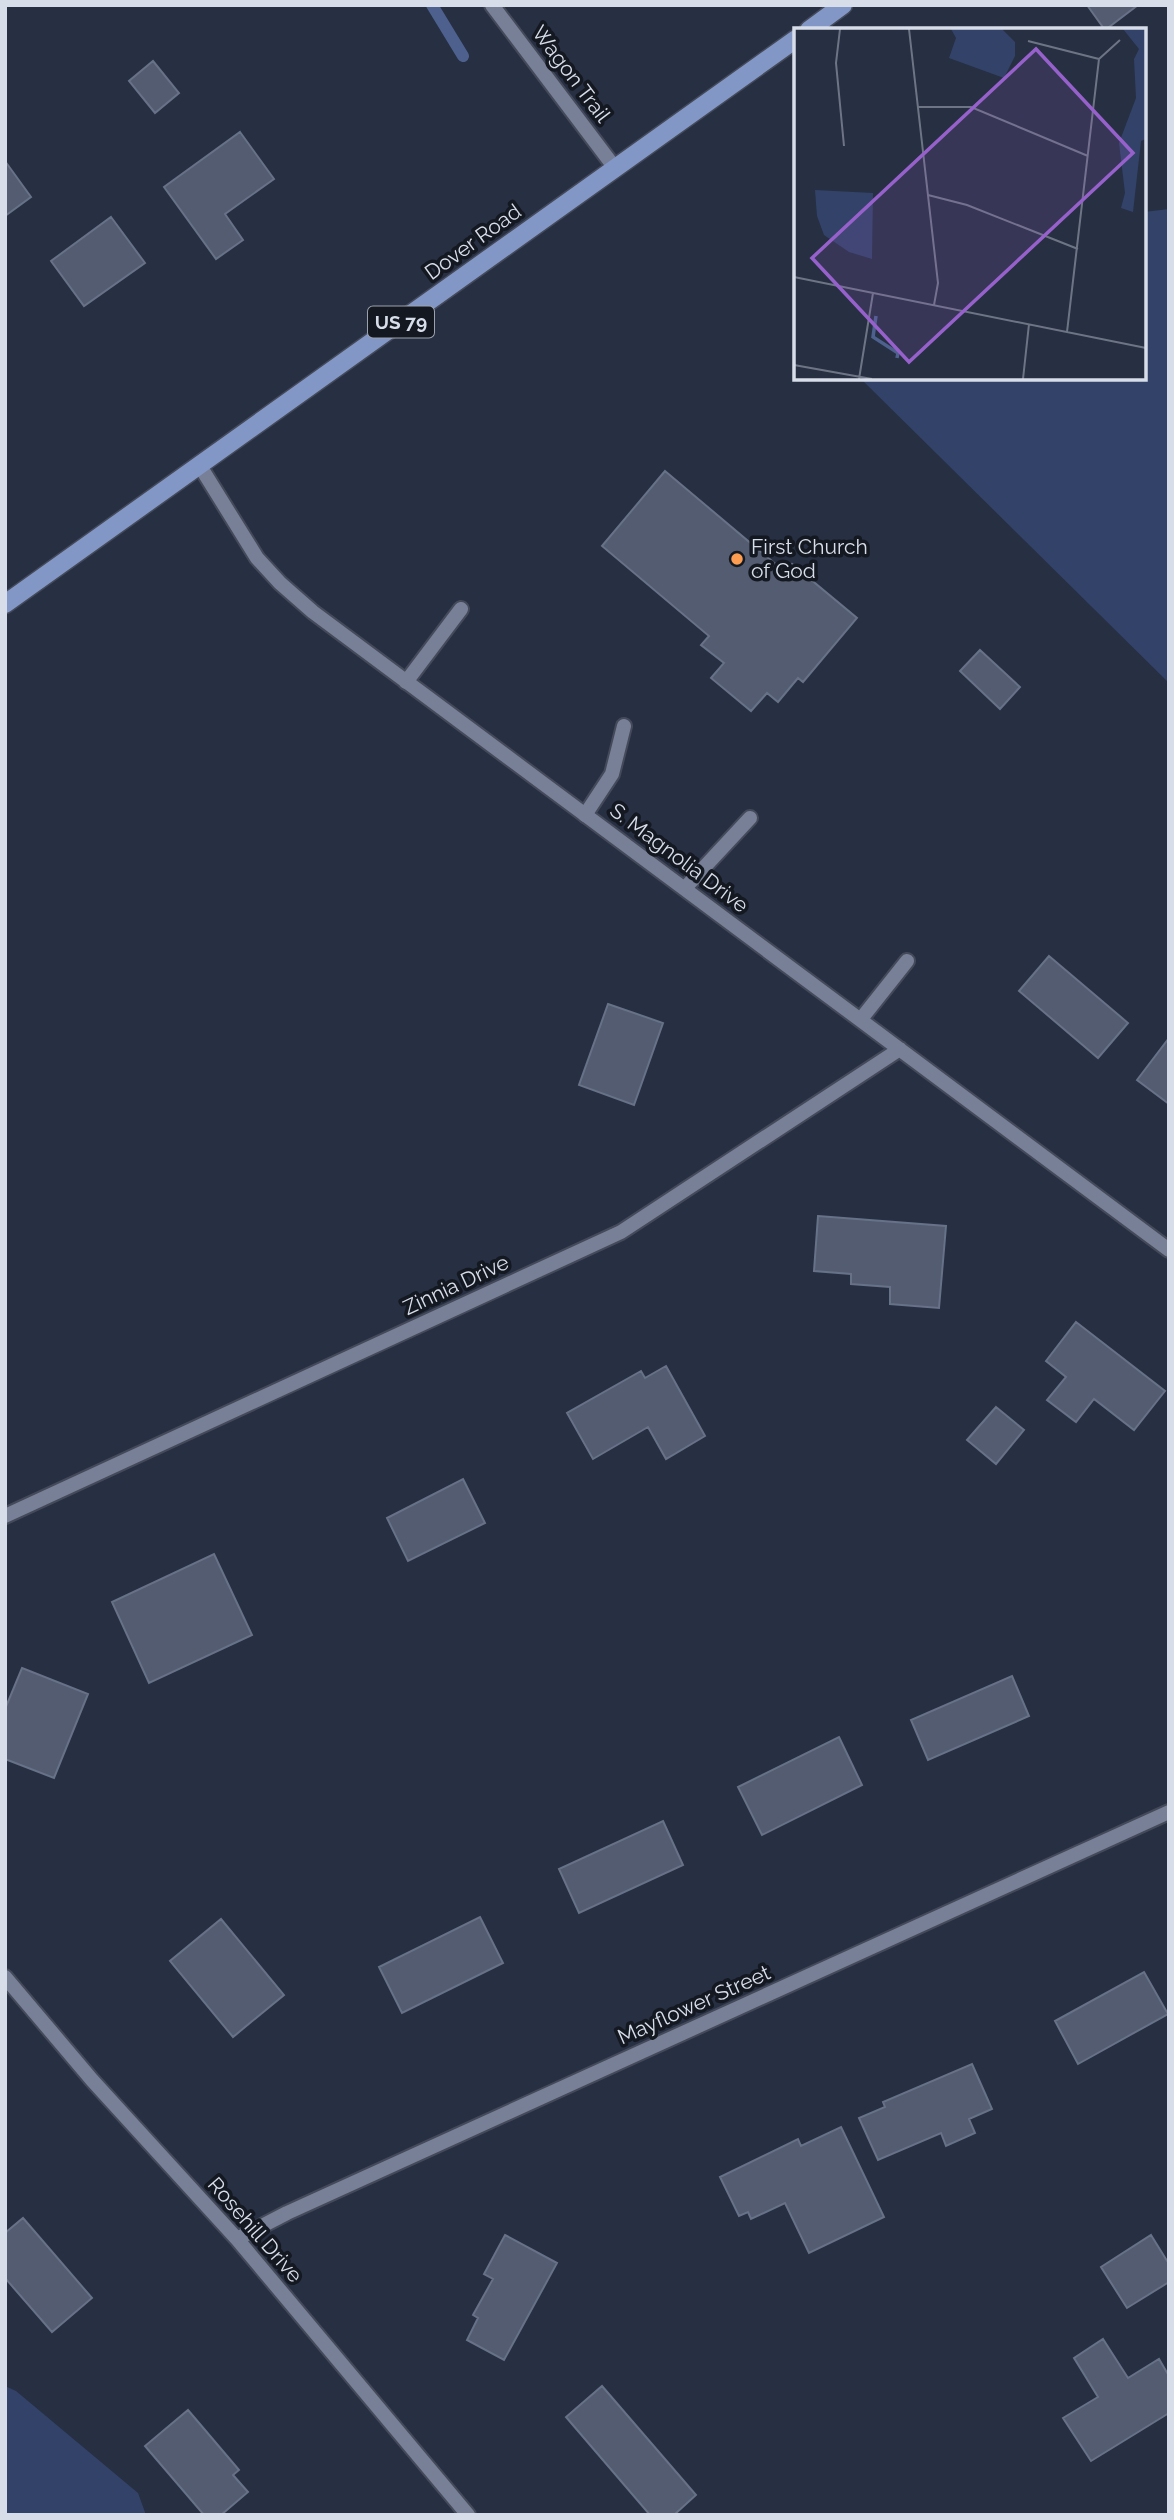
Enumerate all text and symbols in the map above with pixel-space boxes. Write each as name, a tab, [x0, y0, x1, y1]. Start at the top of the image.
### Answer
street label: Wagon Trail	[527, 20, 616, 127]
inset map	[794, 28, 1146, 380]
street label: Dover Road	[420, 198, 526, 285]
road number: US 79	[368, 306, 434, 338]
place label: First Church of God	[751, 534, 868, 583]
marker: First Church of God	[729, 551, 745, 567]
street label: S. Magnolia Drive	[605, 797, 753, 918]
street label: Zinnia Drive	[399, 1249, 513, 1320]
street label: Mayflower Street	[614, 1960, 774, 2049]
street label: Rosehill Drive	[203, 2172, 308, 2287]

